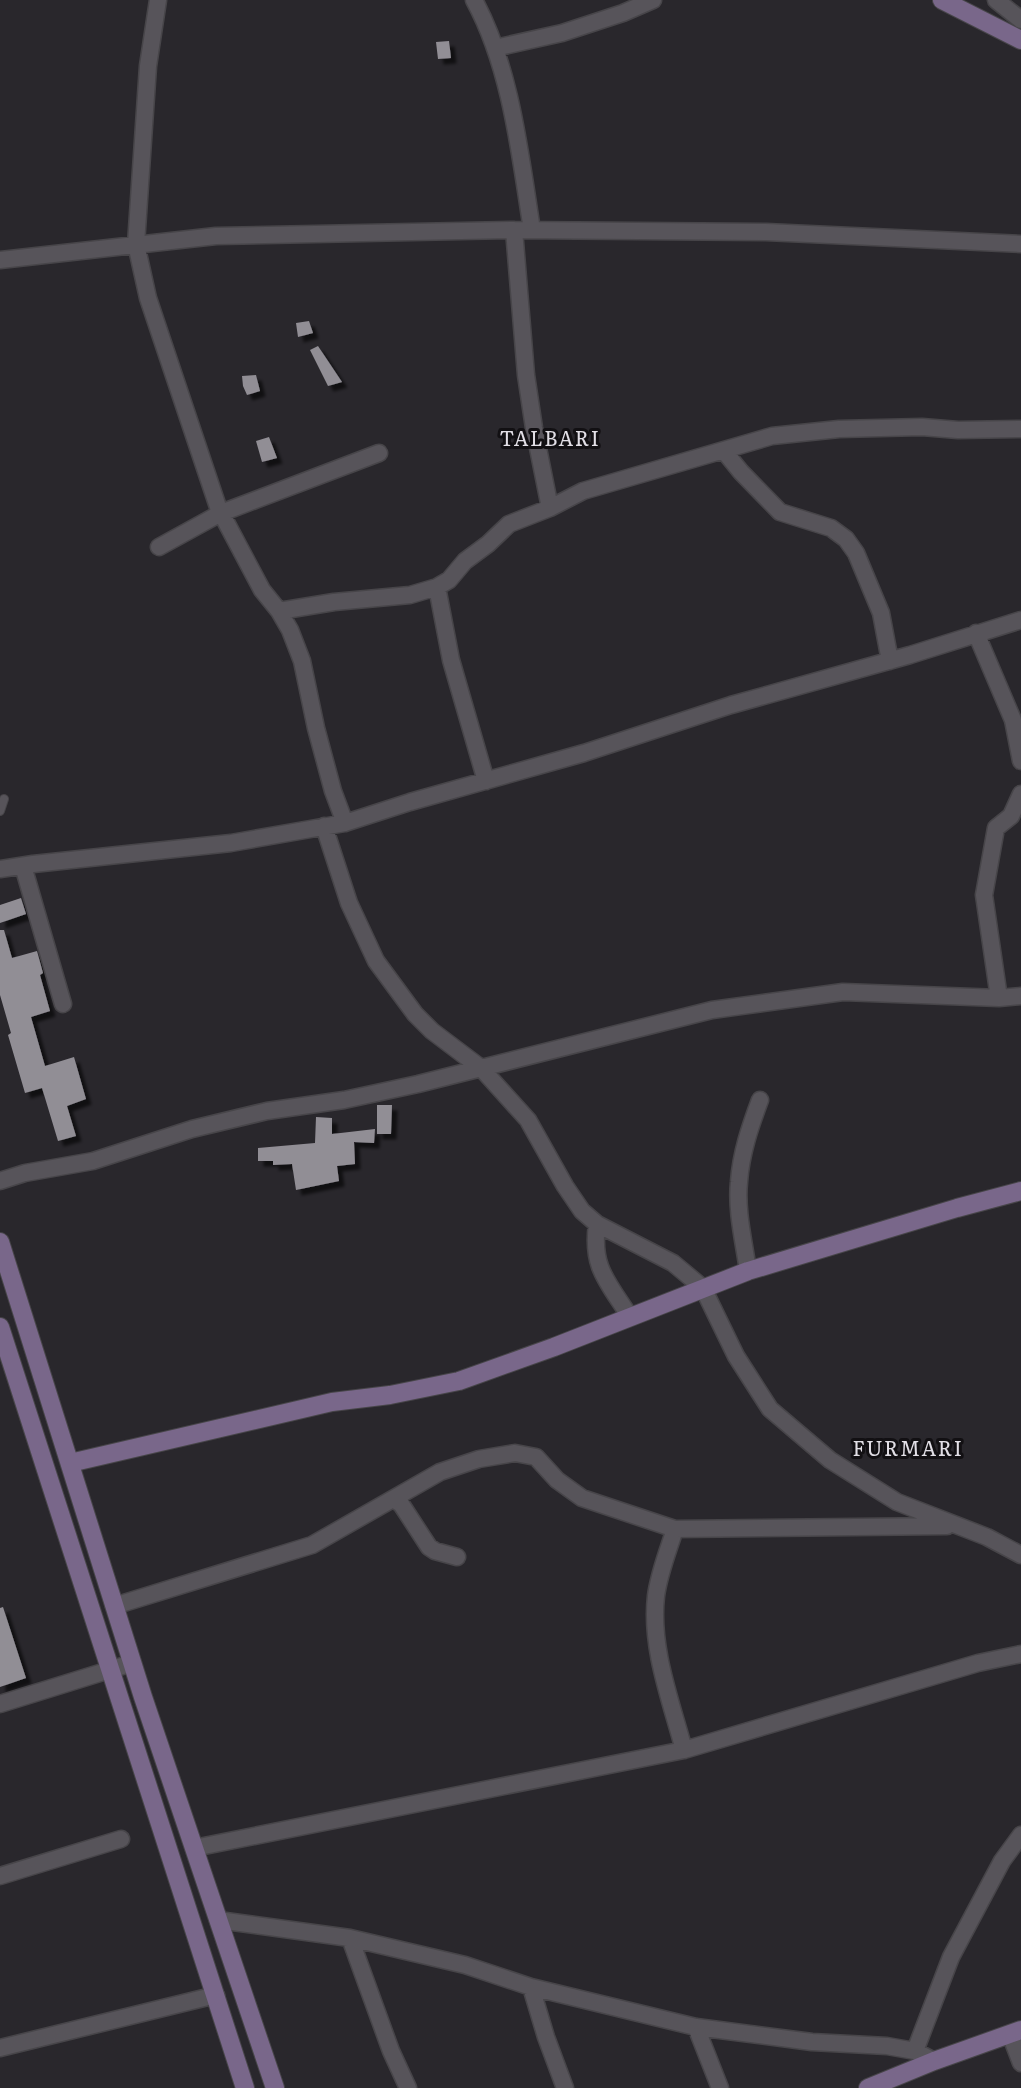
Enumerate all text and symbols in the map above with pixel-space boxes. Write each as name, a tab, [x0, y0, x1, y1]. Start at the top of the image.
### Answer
district label: TALBARI	[500, 422, 600, 452]
district label: FURMARI	[853, 1432, 963, 1462]

